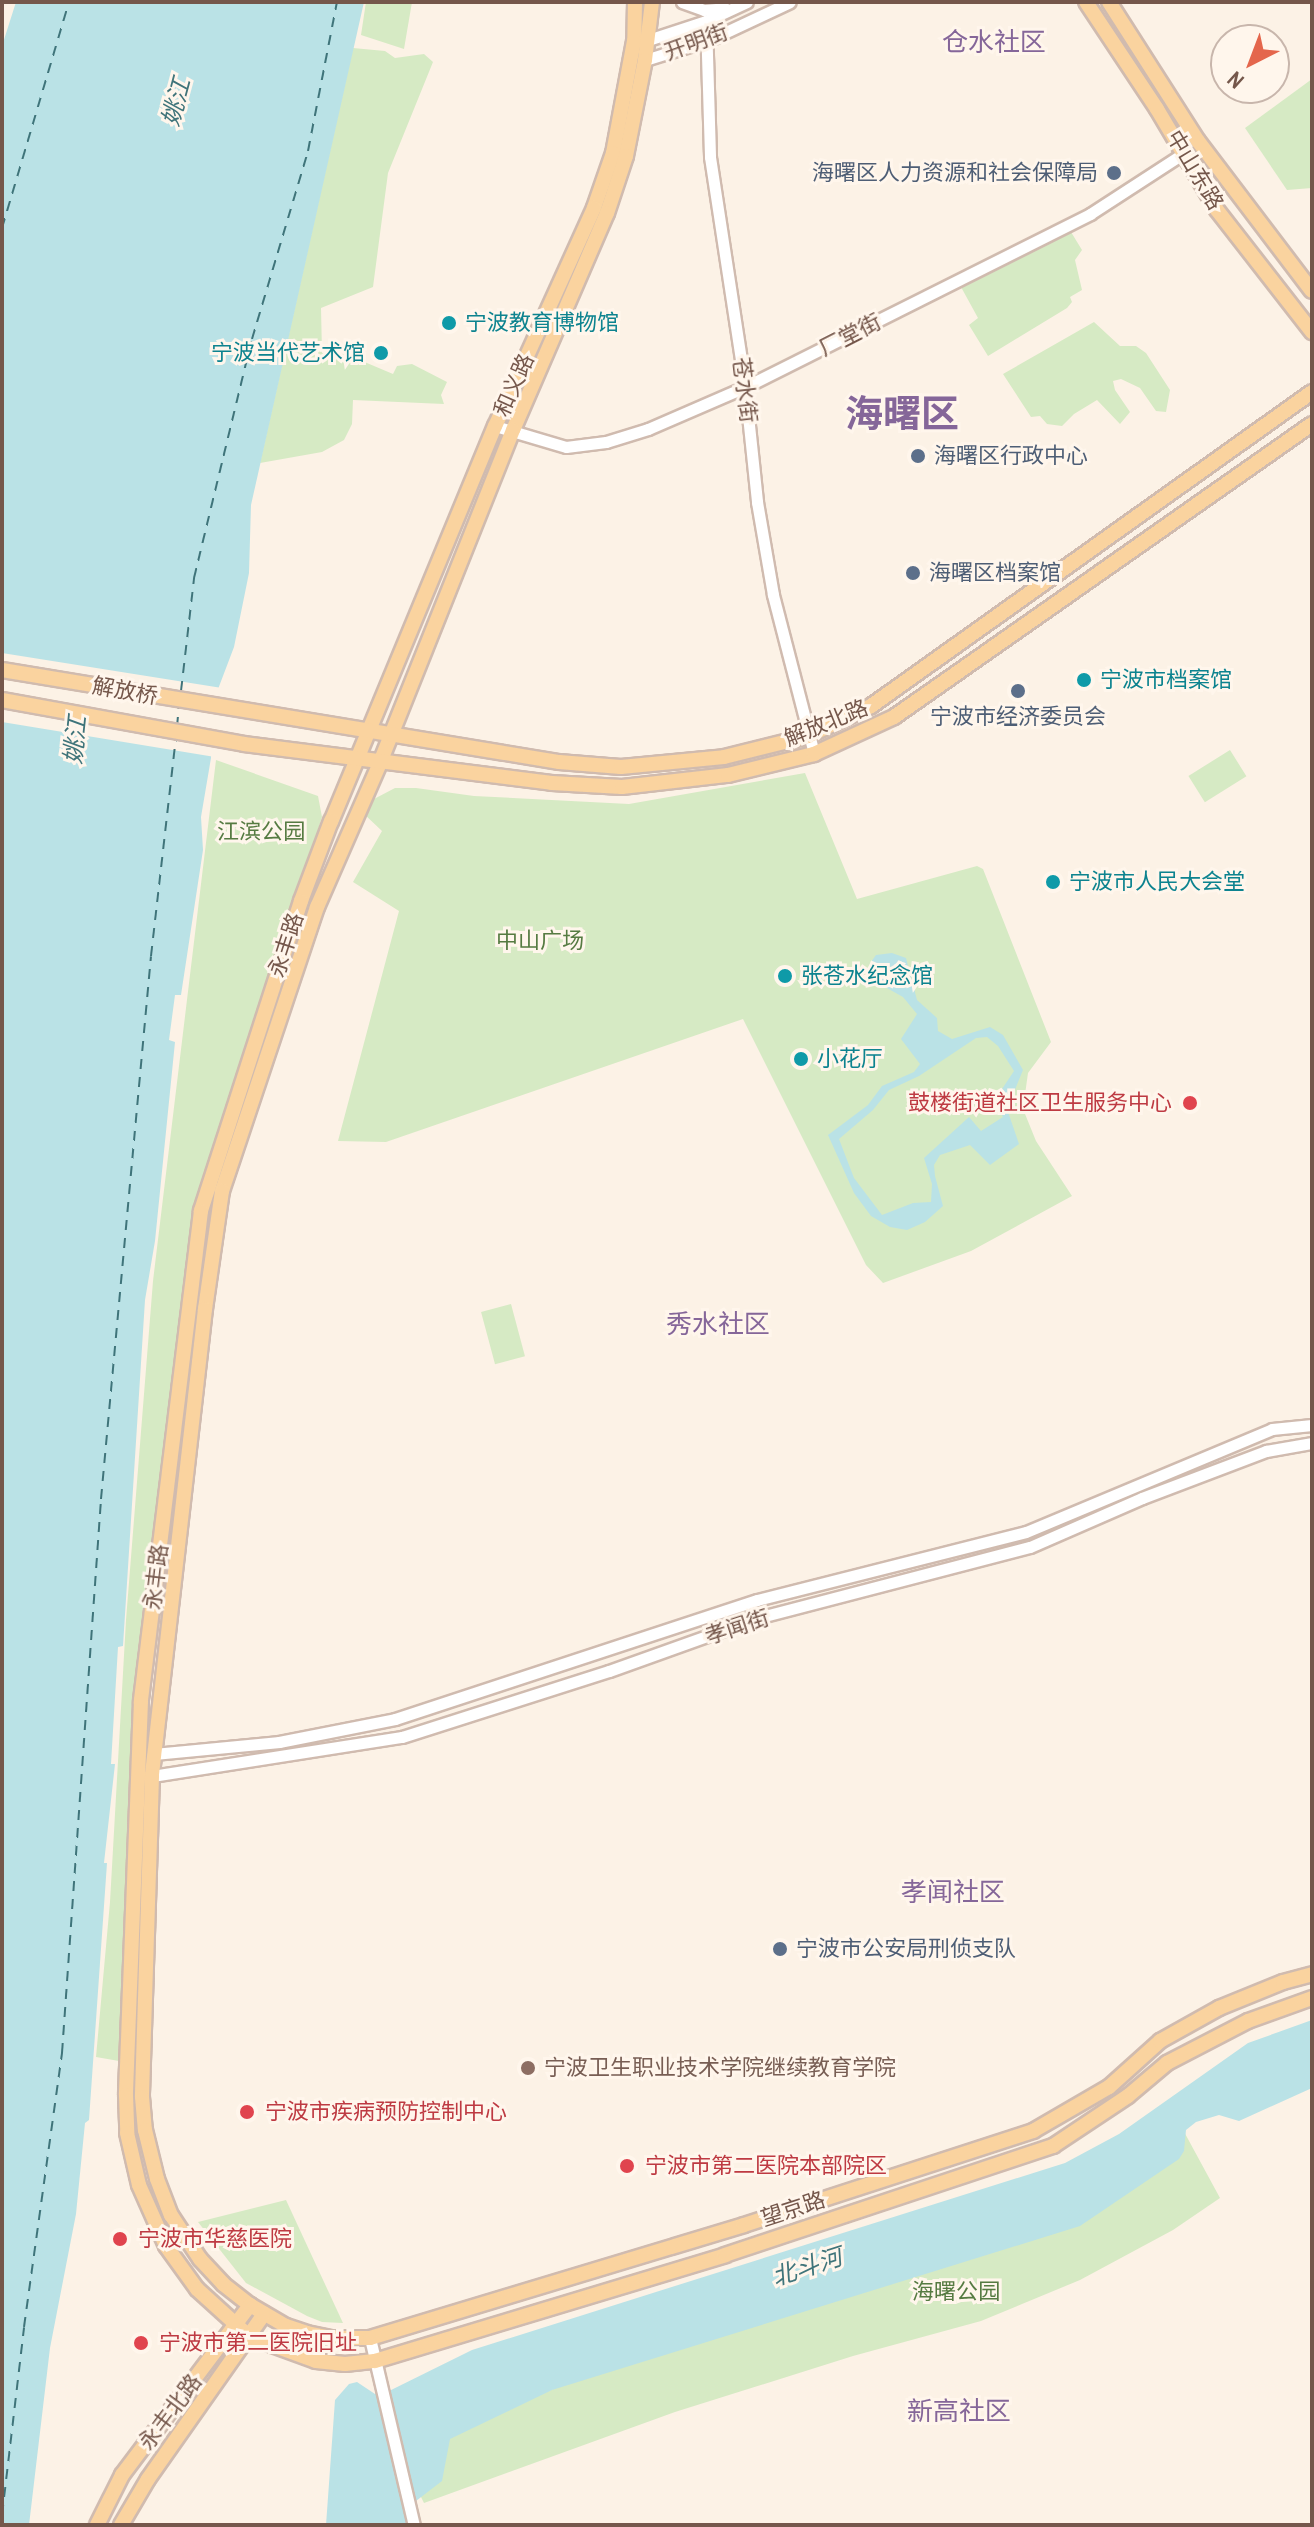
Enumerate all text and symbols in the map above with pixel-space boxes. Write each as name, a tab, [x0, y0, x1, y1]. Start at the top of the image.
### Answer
street label: 开明街	[660, 18, 732, 66]
north arrow	[1210, 24, 1290, 104]
district label: 仓水社区	[942, 26, 1046, 58]
text: N	[1220, 65, 1250, 96]
water label: 姚江	[156, 75, 196, 129]
street label: 中山东路	[1161, 125, 1229, 215]
place label: 海曙区人力资源和社会保障局	[812, 160, 1098, 186]
marker: 海曙区人力资源和社会保障局	[1105, 164, 1123, 182]
street label: 厂堂街	[815, 308, 885, 362]
place label: 宁波教育博物馆	[465, 310, 619, 336]
marker: 宁波教育博物馆	[440, 314, 458, 332]
place label: 宁波当代艺术馆	[211, 340, 365, 366]
marker: 宁波当代艺术馆	[372, 344, 390, 362]
street label: 和义路	[489, 349, 539, 421]
street label: 苍水街	[728, 356, 762, 424]
district label: 海曙区	[845, 391, 959, 437]
place label: 海曙区行政中心	[934, 443, 1088, 469]
marker: 海曙区行政中心	[909, 447, 927, 465]
place label: 海曙区档案馆	[929, 560, 1061, 586]
marker: 海曙区档案馆	[904, 564, 922, 582]
place label: 宁波市档案馆	[1100, 667, 1232, 693]
marker: 宁波市档案馆	[1075, 671, 1093, 689]
street label: 解放桥	[90, 672, 160, 710]
marker: 宁波市经济委员会	[1009, 682, 1027, 700]
street label: 解放北路	[780, 694, 872, 752]
place label: 宁波市经济委员会	[930, 704, 1106, 730]
water label: 姚江	[58, 715, 92, 765]
park label: 江滨公园	[217, 819, 305, 845]
place label: 宁波市人民大会堂	[1069, 869, 1245, 895]
marker: 宁波市人民大会堂	[1044, 873, 1062, 891]
street label: 永丰路	[263, 910, 309, 980]
park label: 中山广场	[496, 928, 584, 954]
place label: 张苍水纪念馆	[801, 963, 933, 989]
marker: 张苍水纪念馆	[776, 967, 794, 985]
place label: 小花厅	[817, 1046, 883, 1072]
marker: 小花厅	[792, 1050, 810, 1068]
place label: 鼓楼街道社区卫生服务中心	[908, 1090, 1172, 1116]
marker: 鼓楼街道社区卫生服务中心	[1179, 1092, 1201, 1114]
district label: 秀水社区	[666, 1308, 770, 1340]
street label: 永丰路	[139, 1543, 173, 1611]
street label: 孝闻街	[702, 1604, 772, 1650]
district label: 孝闻社区	[901, 1876, 1005, 1908]
place label: 宁波市公安局刑侦支队	[796, 1936, 1016, 1962]
marker: 宁波市公安局刑侦支队	[771, 1940, 789, 1958]
place label: 宁波卫生职业技术学院继续教育学院	[544, 2055, 896, 2081]
marker: 宁波卫生职业技术学院继续教育学院	[519, 2059, 537, 2077]
place label: 宁波市疾病预防控制中心	[265, 2099, 507, 2125]
marker: 宁波市疾病预防控制中心	[236, 2101, 258, 2123]
place label: 宁波市第二医院本部院区	[645, 2153, 887, 2179]
marker: 宁波市第二医院本部院区	[616, 2155, 638, 2177]
street label: 望京路	[758, 2186, 828, 2232]
place label: 宁波市华慈医院	[138, 2226, 292, 2252]
marker: 宁波市华慈医院	[109, 2228, 131, 2250]
water label: 北斗河	[768, 2242, 846, 2292]
park label: 海曙公园	[912, 2279, 1000, 2305]
place label: 宁波市第二医院旧址	[159, 2330, 357, 2356]
marker: 宁波市第二医院旧址	[130, 2332, 152, 2354]
street label: 永丰北路	[133, 2369, 207, 2455]
district label: 新高社区	[907, 2395, 1011, 2427]

